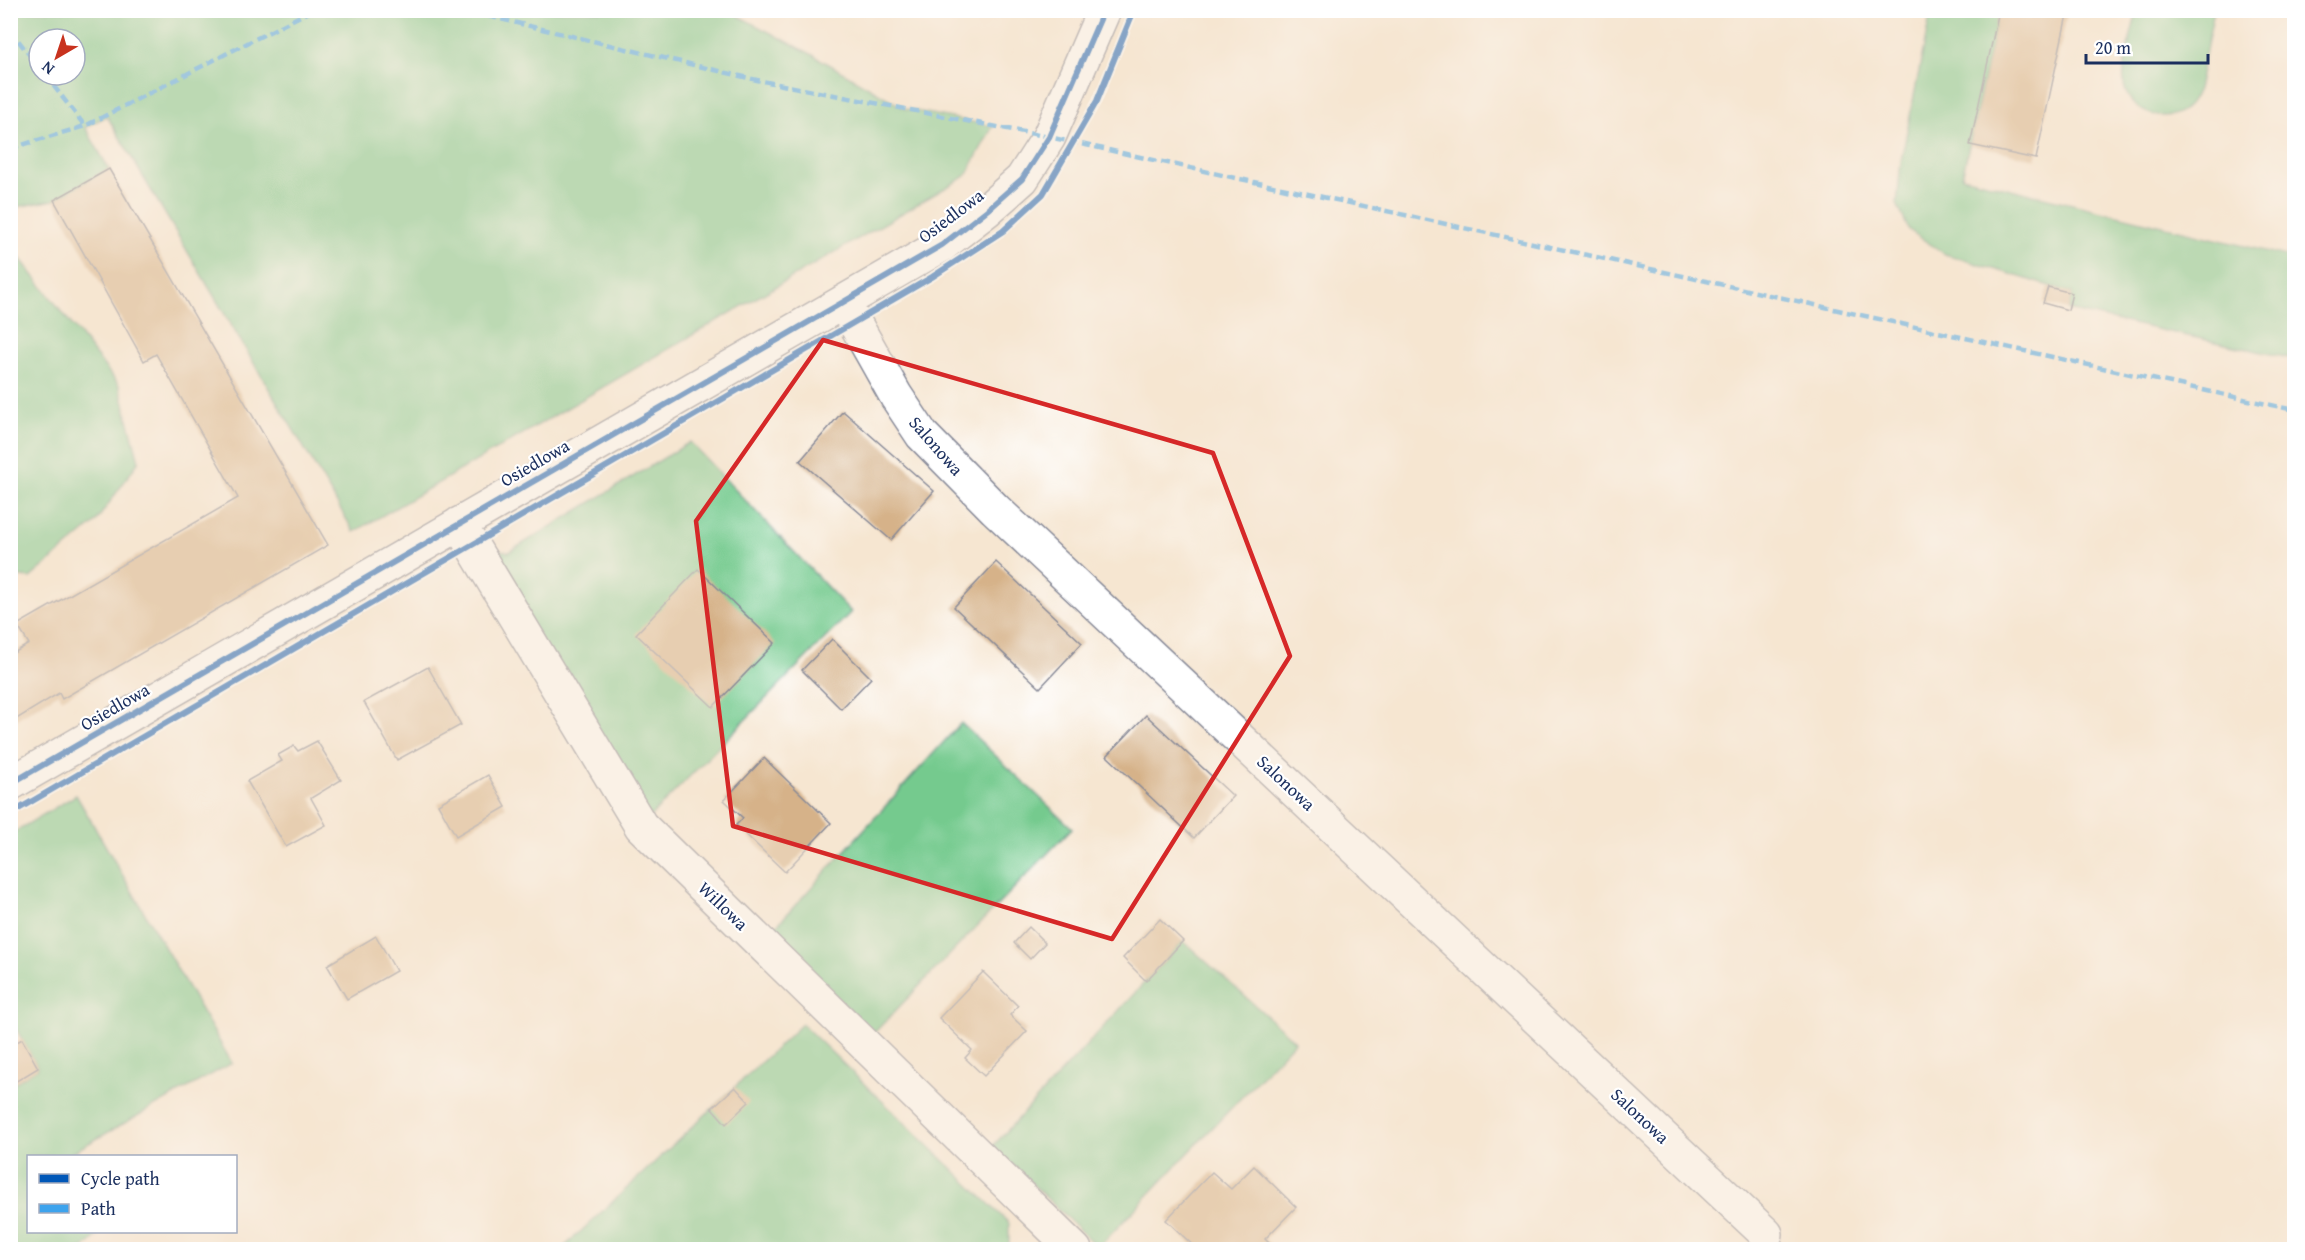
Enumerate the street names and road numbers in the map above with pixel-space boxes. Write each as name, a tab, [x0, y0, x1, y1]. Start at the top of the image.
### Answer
street label: Osiedlowa	[912, 182, 990, 249]
street label: Salonowa	[903, 410, 970, 482]
street label: Osiedlowa	[495, 432, 575, 493]
street label: Osiedlowa	[75, 676, 155, 737]
street label: Salonowa	[1251, 748, 1322, 817]
street label: Willowa	[692, 875, 755, 937]
street label: Salonowa	[1605, 1081, 1676, 1150]

